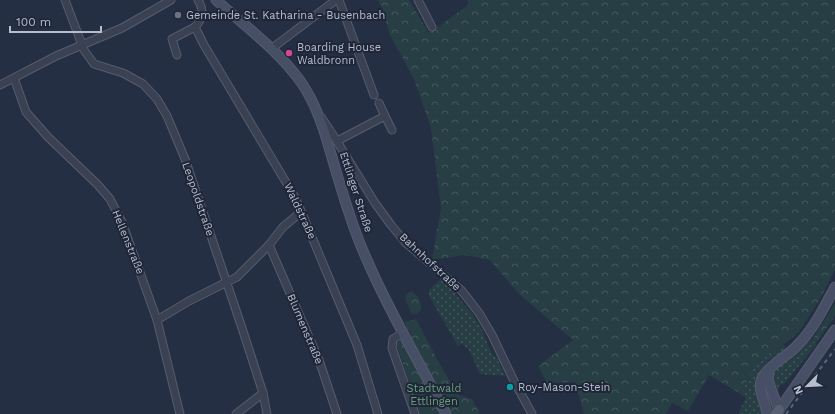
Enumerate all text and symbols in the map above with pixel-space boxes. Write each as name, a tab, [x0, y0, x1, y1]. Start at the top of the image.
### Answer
scale bar	[10, 8, 101, 34]
place label: Gemeinde St. Katharina - Busenbach	[186, 9, 385, 22]
marker: Gemeinde St. Katharina - Busenbach	[173, 10, 183, 20]
text: 100 m	[16, 15, 51, 29]
place label: Boarding House Waldbronn	[297, 41, 381, 67]
marker: Boarding House Waldbronn	[284, 48, 294, 58]
street label: Ettlinger Straße	[337, 150, 375, 234]
street label: Leopoldstraße	[179, 160, 217, 238]
street label: Waldstraße	[281, 181, 319, 241]
street label: Hellenstraße	[109, 208, 147, 276]
street label: Bahnhofstraße	[397, 230, 463, 294]
street label: Blumenstraße	[284, 292, 326, 366]
north arrow	[787, 366, 827, 406]
place label: Roy-Mason-Stein	[518, 381, 610, 394]
park label: Stadtwald Ettlingen	[407, 382, 461, 408]
marker: Roy-Mason-Stein	[505, 382, 515, 392]
text: N	[791, 383, 806, 396]

